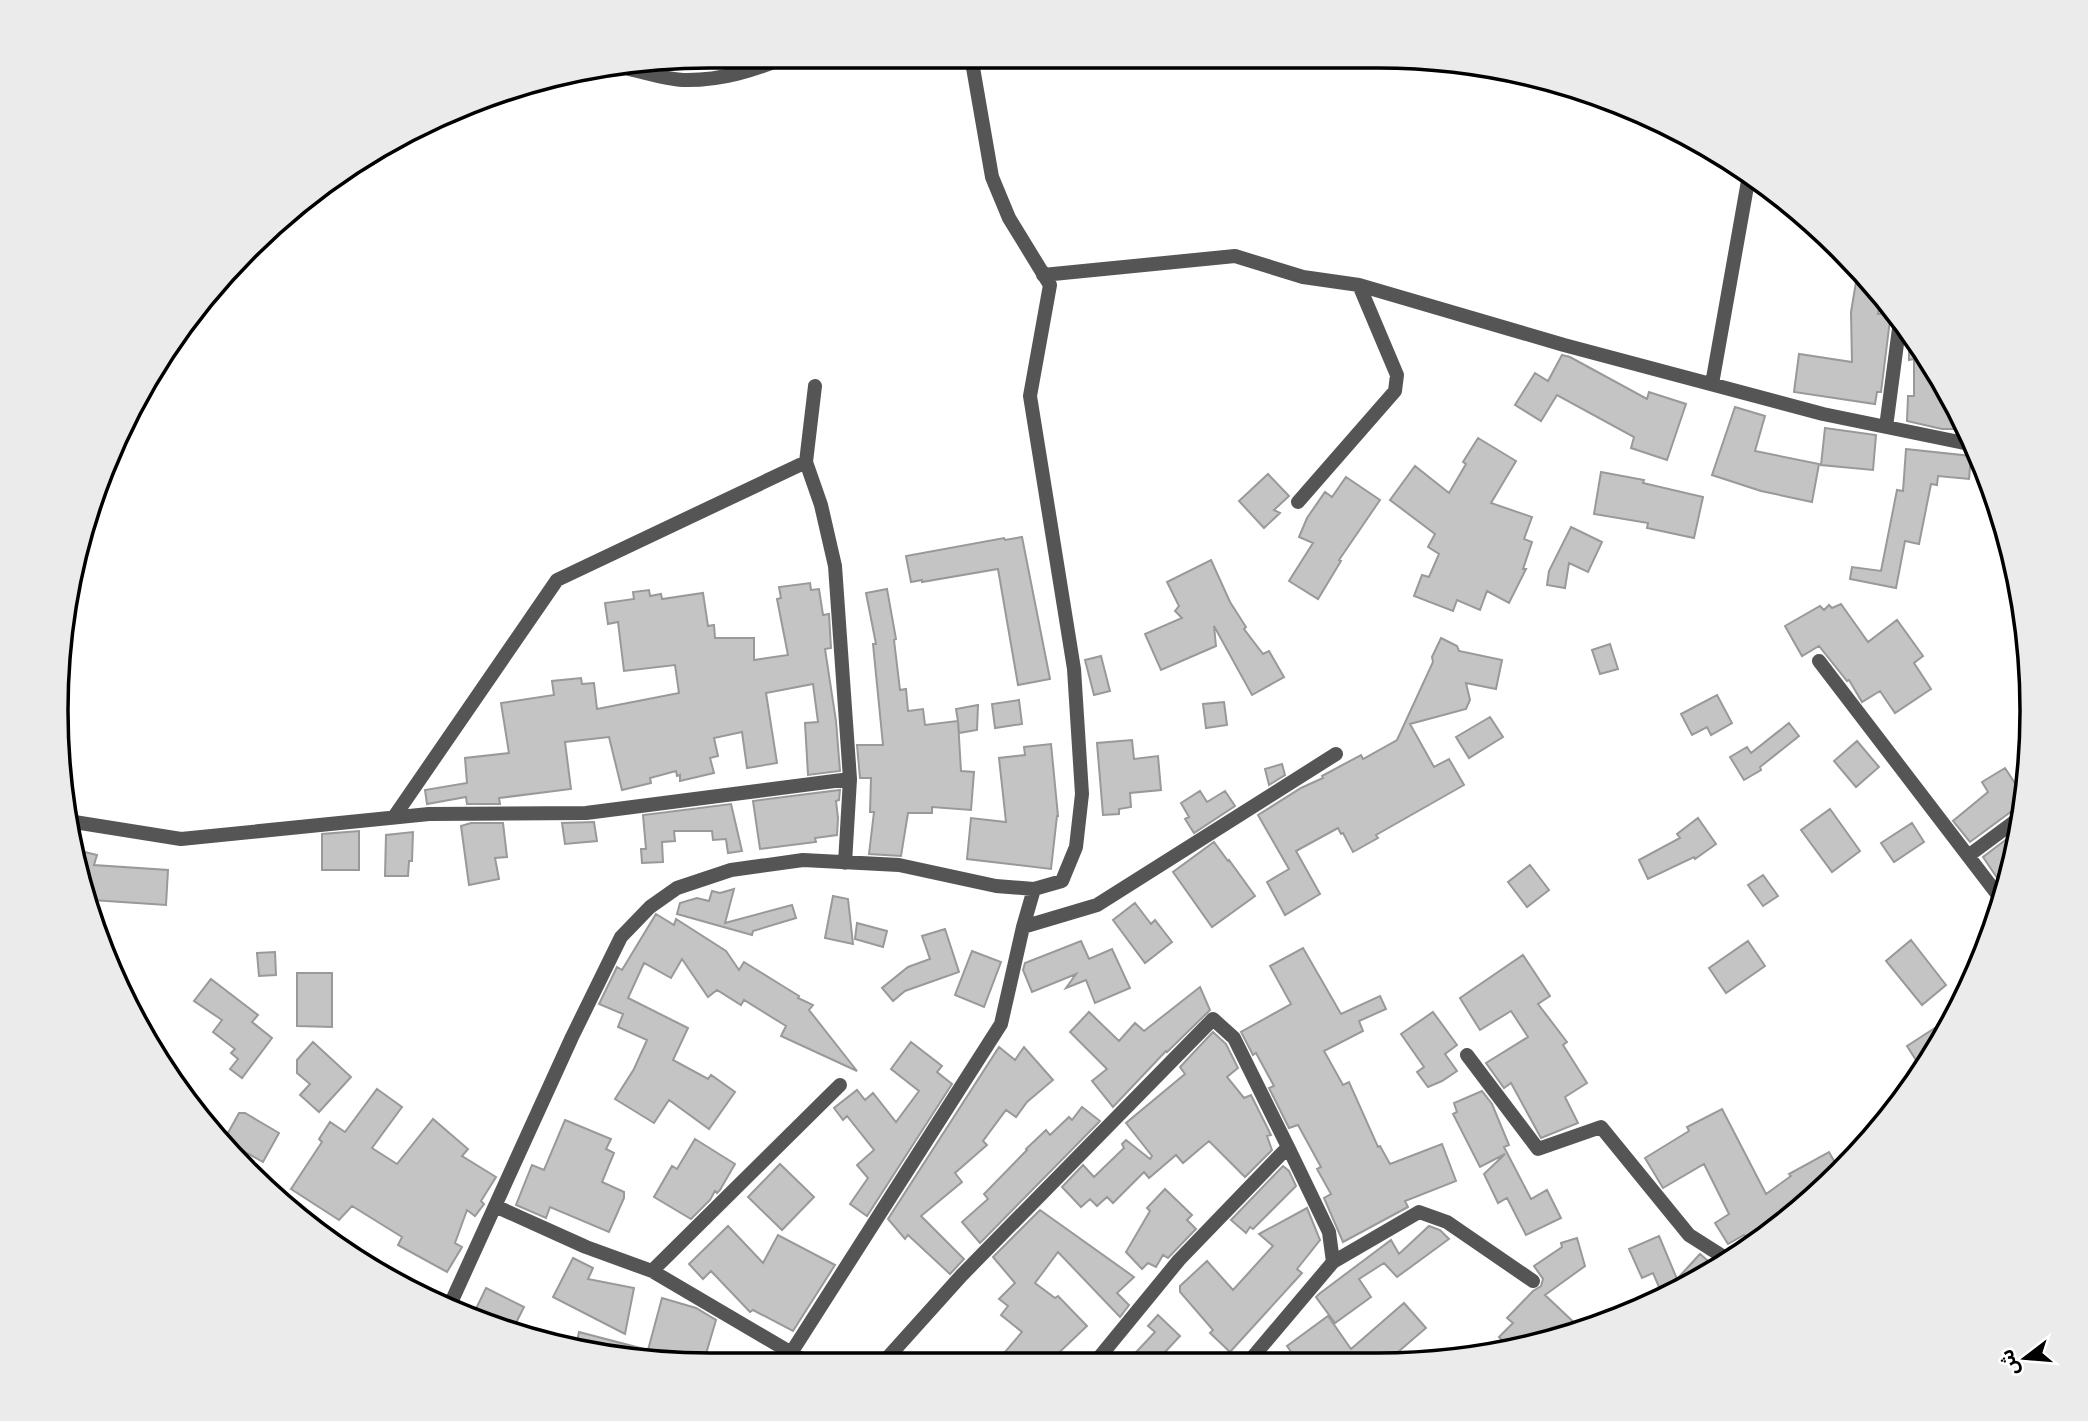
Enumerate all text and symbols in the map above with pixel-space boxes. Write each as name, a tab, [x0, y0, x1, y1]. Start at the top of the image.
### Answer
north arrow	[1990, 1323, 2060, 1393]
text: ش	[1993, 1347, 2025, 1379]

